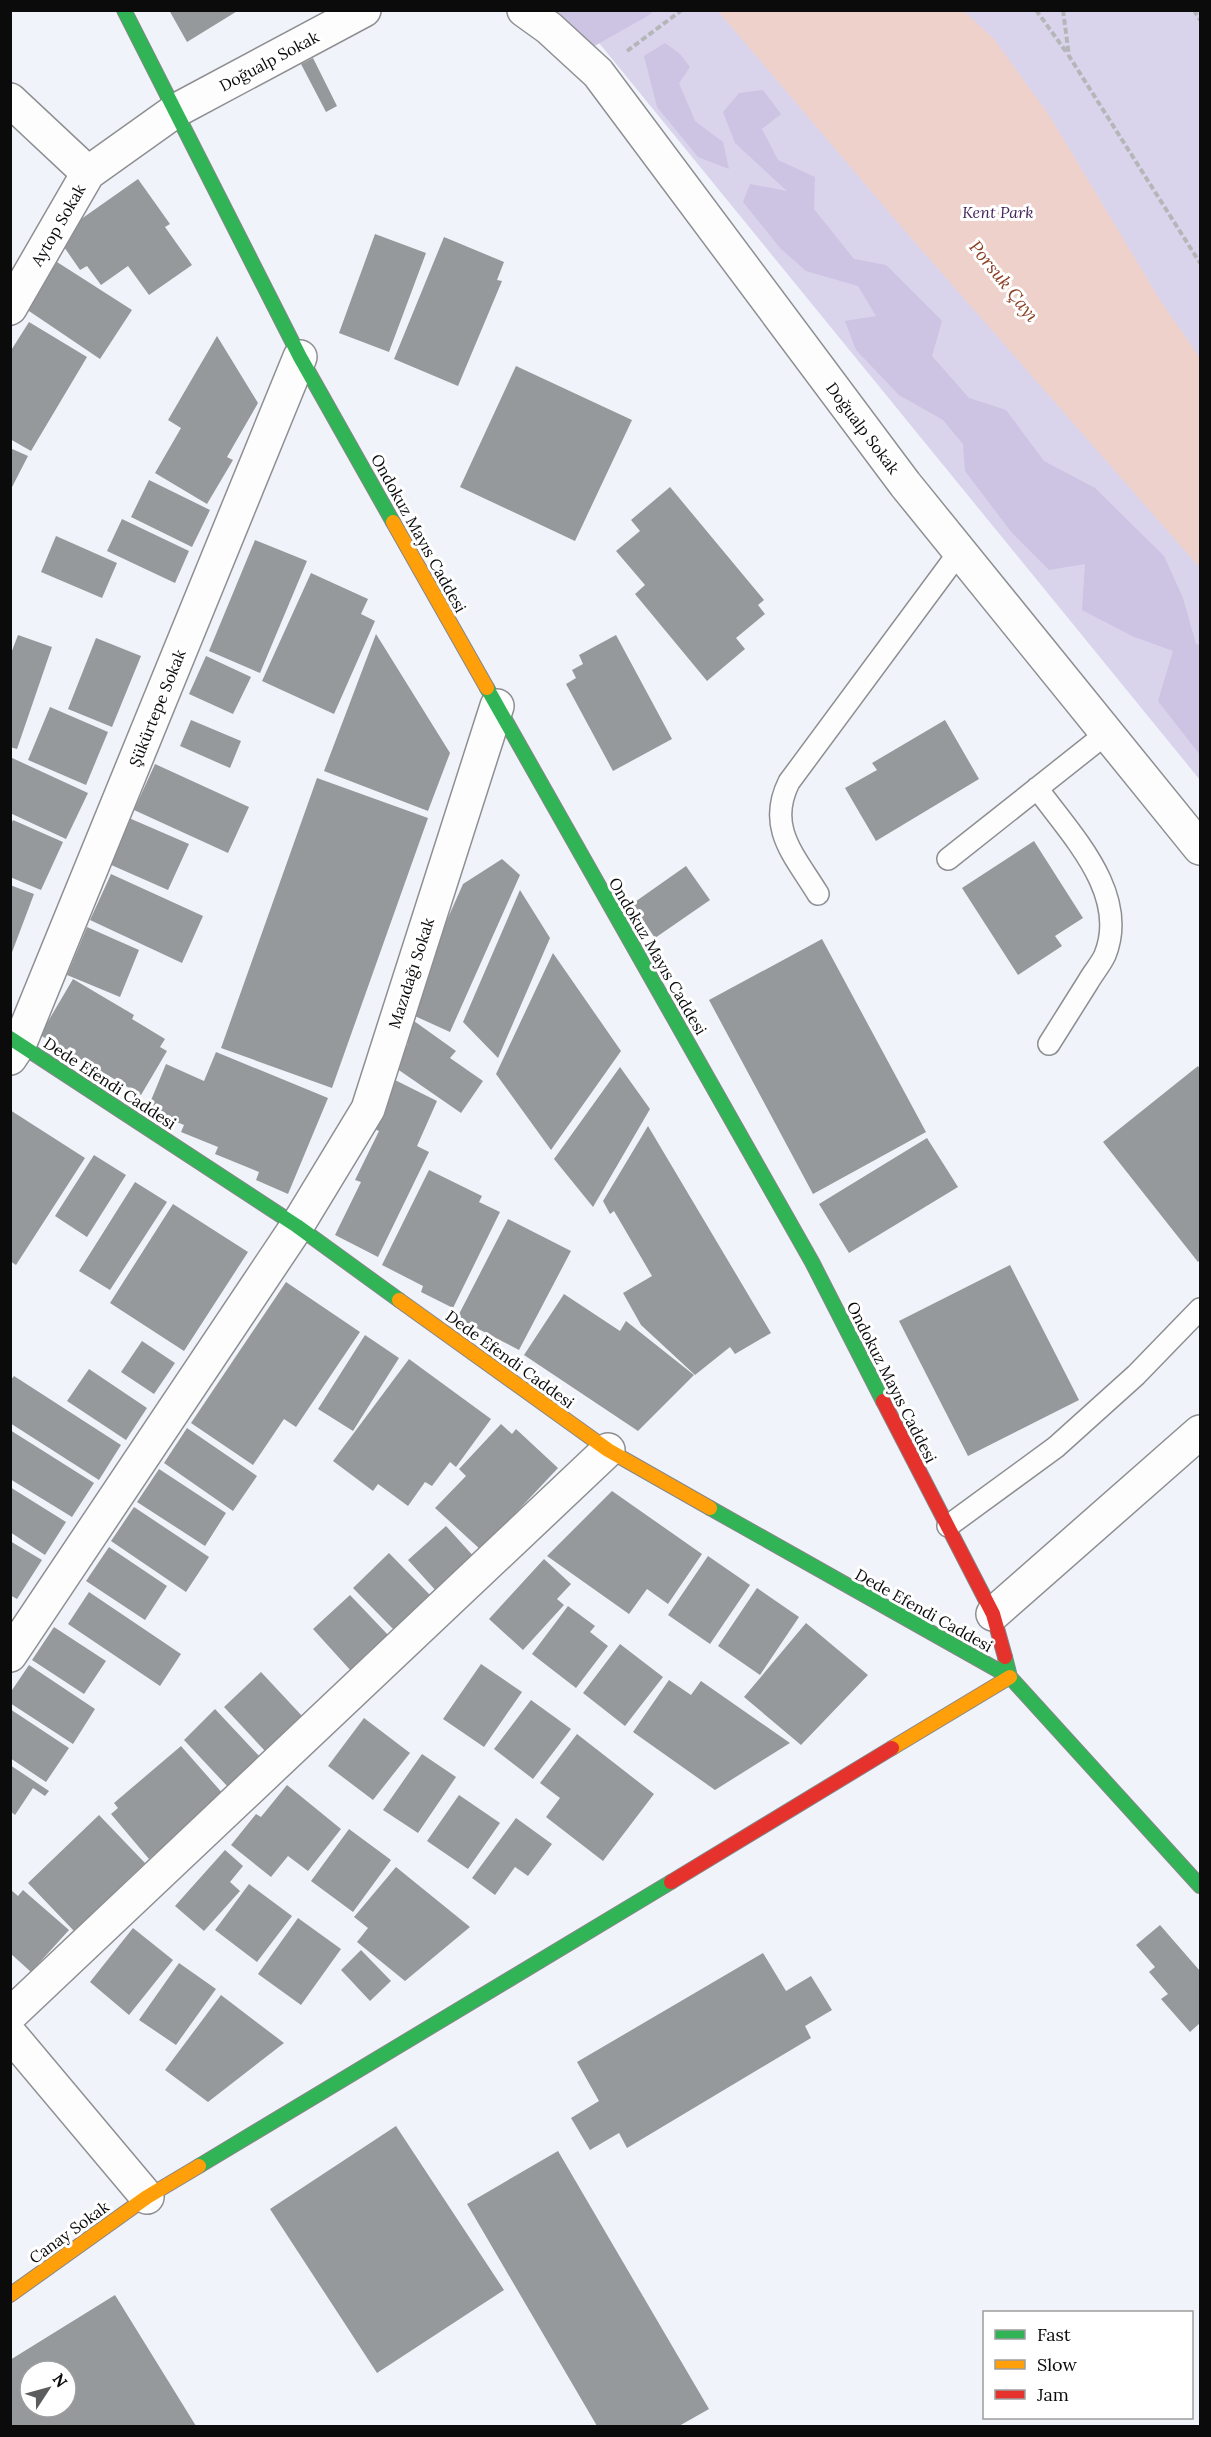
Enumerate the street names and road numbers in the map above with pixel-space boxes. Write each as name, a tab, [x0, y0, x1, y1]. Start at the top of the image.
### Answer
street label: Doğualp Sokak	[216, 26, 323, 96]
street label: Aytop Sokak	[26, 180, 90, 270]
street label: Doğualp Sokak	[822, 378, 904, 478]
street label: Ondokuz Mayıs Caddesi	[367, 450, 471, 616]
street label: Şükürtepe Sokak	[124, 646, 190, 770]
street label: Ondokuz Mayıs Caddesi	[605, 874, 711, 1038]
street label: Mazıdağı Sokak	[384, 915, 438, 1031]
street label: Dede Efendi Caddesi	[40, 1033, 180, 1133]
street label: Ondokuz Mayıs Caddesi	[843, 1298, 941, 1466]
street label: Dede Efendi Caddesi	[442, 1306, 578, 1412]
street label: Dede Efendi Caddesi	[852, 1564, 996, 1656]
street label: Canay Sokak	[25, 2196, 113, 2268]

